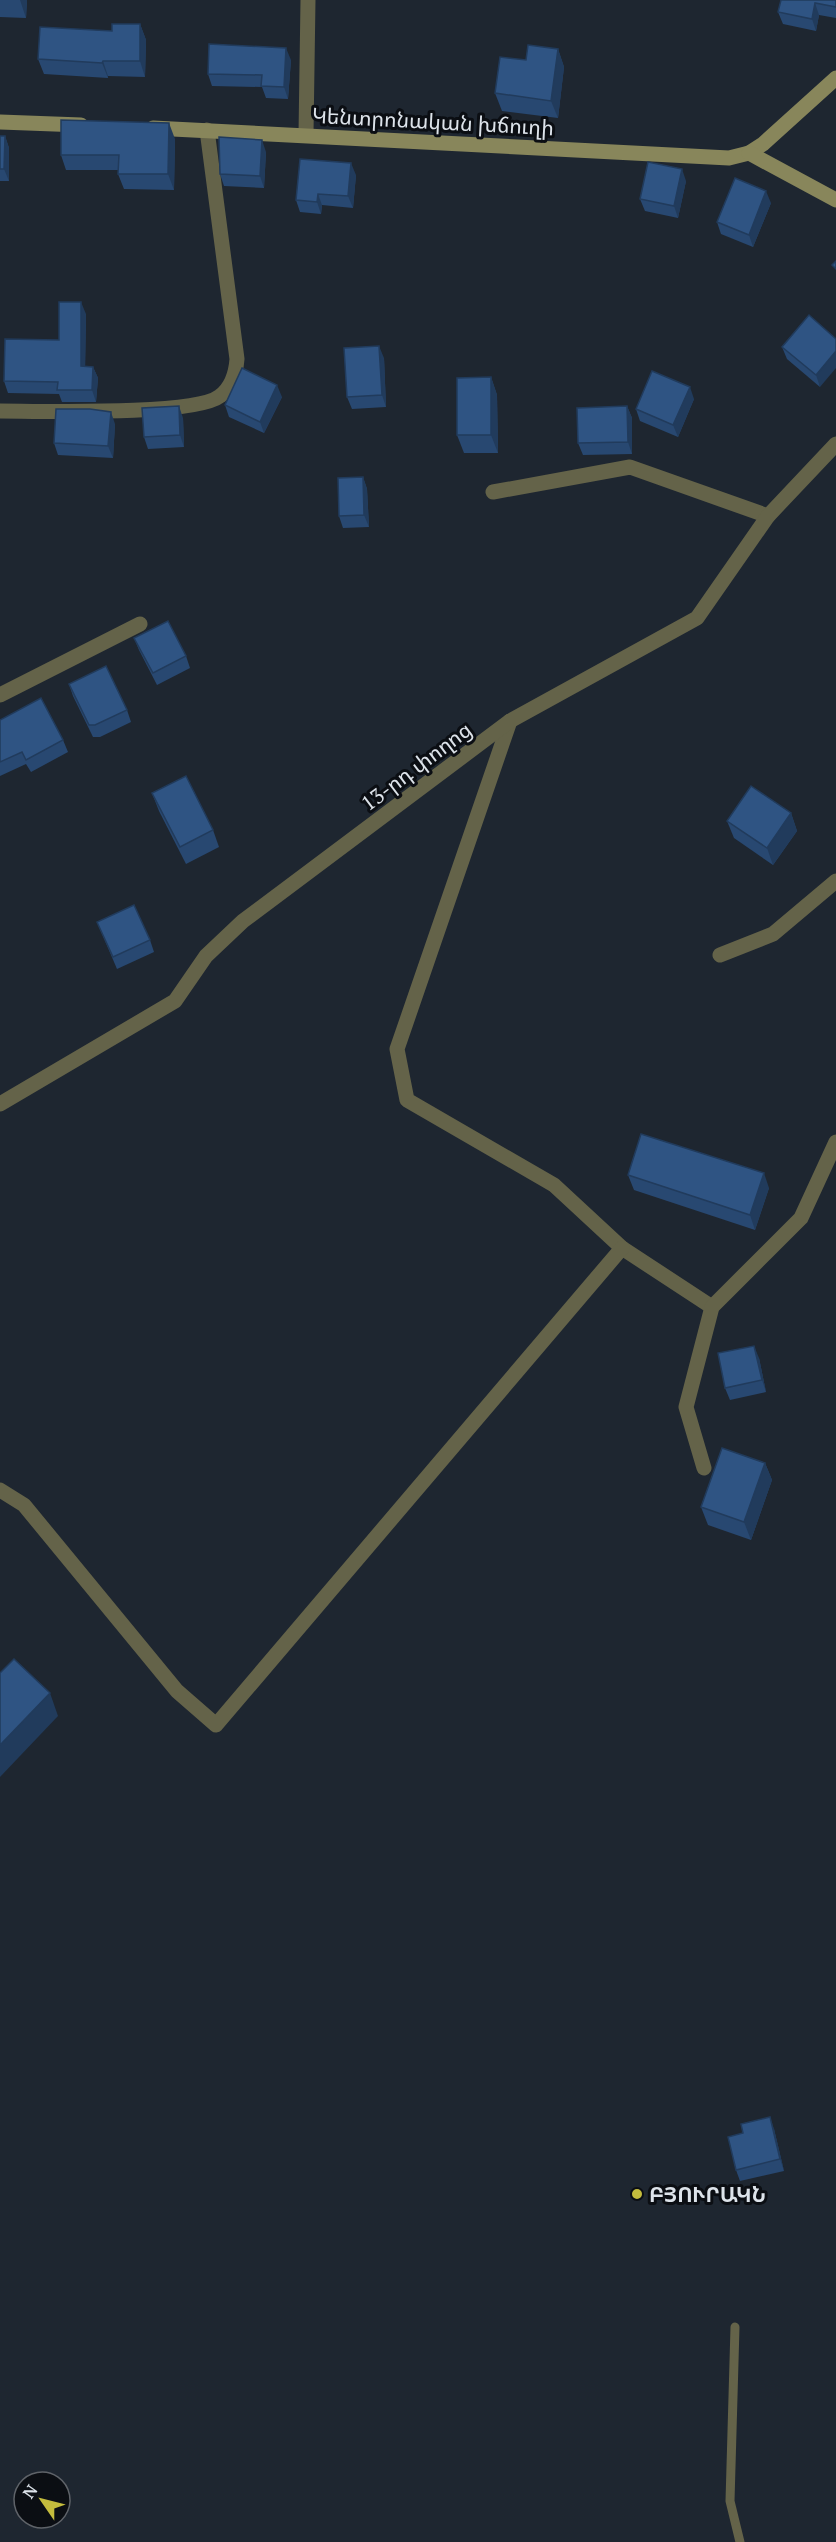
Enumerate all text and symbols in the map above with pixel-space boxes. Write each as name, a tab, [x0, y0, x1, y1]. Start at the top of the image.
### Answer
street label: Կենտրոնական խճուղի	[311, 101, 555, 141]
street label: 13-րդ փողոց	[355, 715, 477, 817]
place label: ԲՅՈՒՐԱԿՆ	[649, 2180, 766, 2208]
marker: ԲՅՈՒՐԱԿՆ	[630, 2187, 644, 2201]
north arrow	[12, 2470, 72, 2530]
text: N	[17, 2480, 42, 2503]

